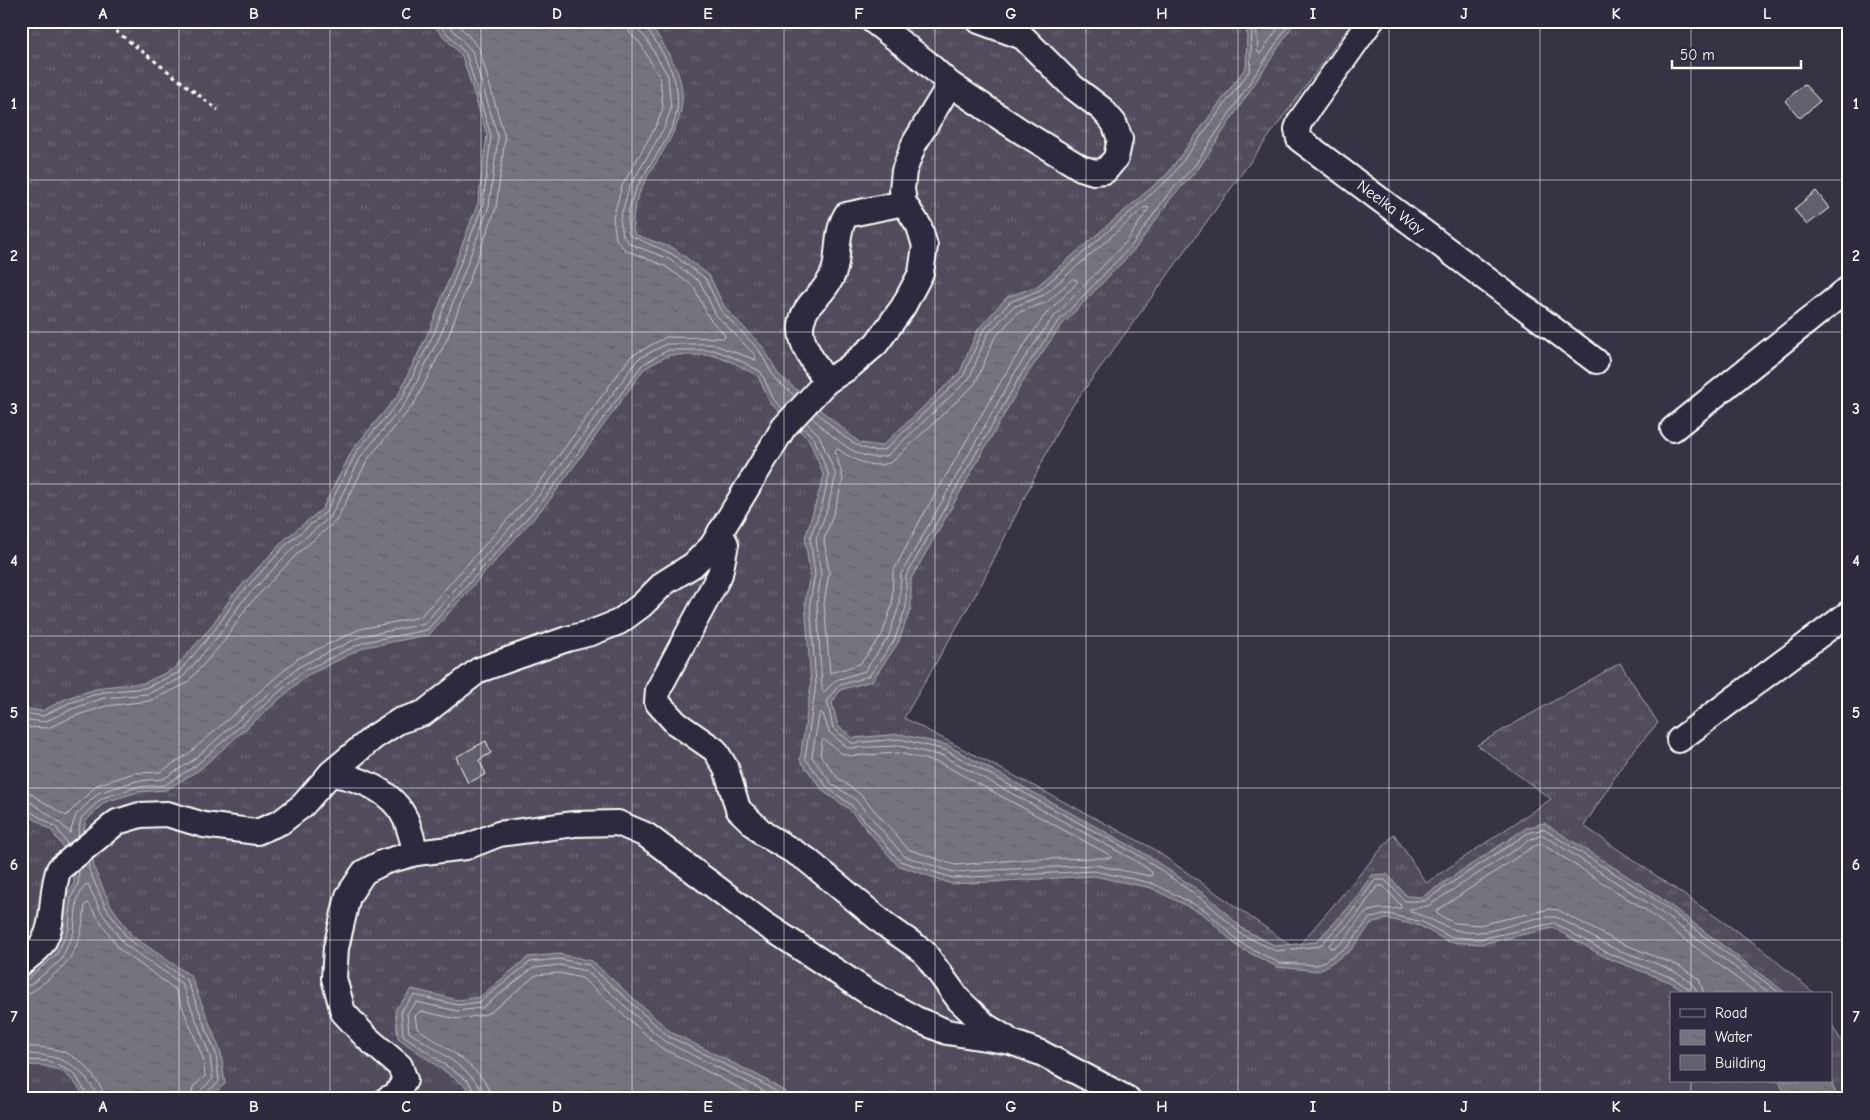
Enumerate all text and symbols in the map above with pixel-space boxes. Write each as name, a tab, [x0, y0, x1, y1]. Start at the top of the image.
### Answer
text: A	[99, 5, 108, 23]
text: B	[249, 5, 259, 23]
text: C	[401, 5, 411, 23]
text: D	[552, 5, 562, 23]
text: E	[703, 5, 713, 23]
text: F	[854, 5, 864, 23]
text: G	[1005, 5, 1017, 23]
text: H	[1156, 5, 1168, 23]
text: I	[1310, 5, 1316, 23]
text: J	[1460, 5, 1468, 23]
text: K	[1611, 5, 1621, 23]
text: L	[1763, 5, 1771, 23]
scale bar	[1672, 38, 1801, 70]
text: 50 m	[1680, 46, 1715, 64]
text: 1	[11, 95, 17, 113]
text: 1	[1853, 95, 1859, 113]
street label: Neelka Way	[1354, 177, 1429, 239]
text: 2	[10, 247, 18, 265]
text: 2	[1852, 247, 1860, 265]
text: 3	[10, 400, 18, 418]
text: 3	[1852, 400, 1860, 418]
text: 4	[10, 552, 18, 570]
text: 4	[1852, 552, 1860, 570]
text: 5	[10, 704, 18, 722]
text: 5	[1852, 704, 1860, 722]
text: 6	[10, 856, 18, 874]
text: 6	[1852, 856, 1860, 874]
legend	[1670, 992, 1832, 1082]
text: Road	[1715, 1004, 1747, 1022]
text: 7	[10, 1008, 18, 1026]
text: 7	[1852, 1008, 1860, 1026]
text: Water	[1715, 1028, 1752, 1046]
text: Building	[1715, 1054, 1766, 1072]
text: A	[99, 1098, 108, 1116]
text: B	[249, 1098, 259, 1116]
text: C	[401, 1098, 411, 1116]
text: D	[552, 1098, 562, 1116]
text: E	[703, 1098, 713, 1116]
text: F	[854, 1098, 864, 1116]
text: G	[1005, 1098, 1017, 1116]
text: H	[1156, 1098, 1168, 1116]
text: I	[1310, 1098, 1316, 1116]
text: J	[1460, 1098, 1468, 1116]
text: K	[1611, 1098, 1621, 1116]
text: L	[1763, 1098, 1771, 1116]

